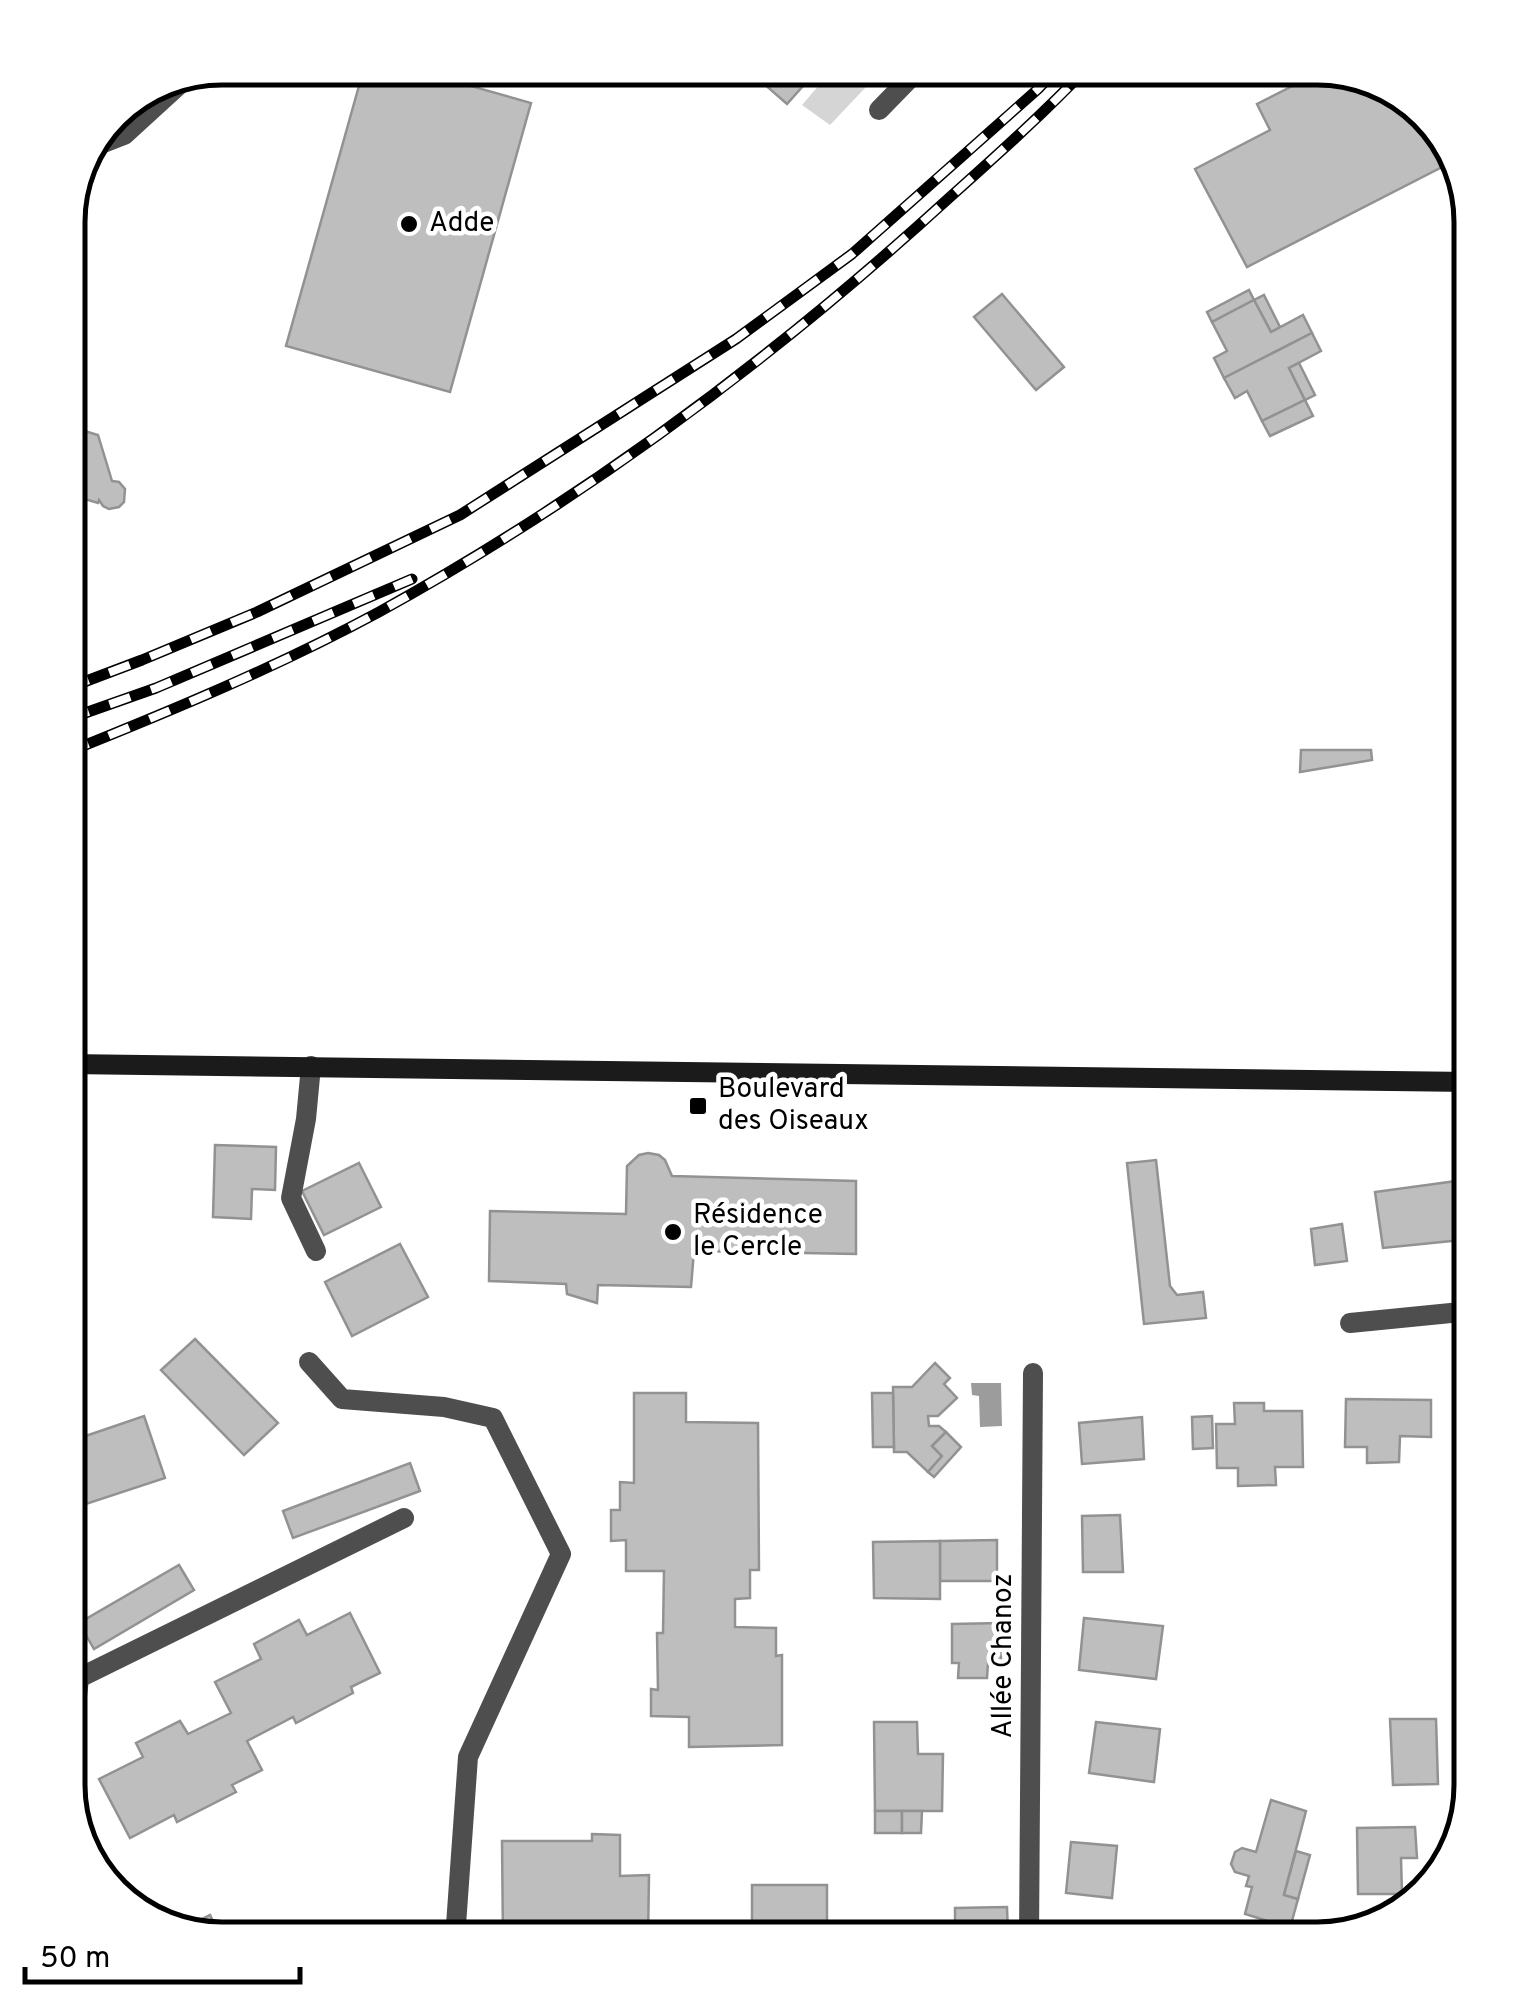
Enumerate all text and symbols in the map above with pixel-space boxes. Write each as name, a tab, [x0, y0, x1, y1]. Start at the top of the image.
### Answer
place label: Adde	[429, 206, 494, 242]
marker: Adde	[398, 213, 420, 235]
place label: Boulevard des Oiseaux	[718, 1072, 869, 1140]
marker: Boulevard des Oiseaux	[687, 1095, 709, 1117]
place label: Résidence le Cercle	[693, 1198, 823, 1266]
marker: Résidence le Cercle	[662, 1221, 684, 1243]
street label: Allée Chanoz	[986, 1573, 1022, 1739]
scale bar	[25, 1922, 300, 1984]
text: 50 m	[40, 1941, 110, 1978]

